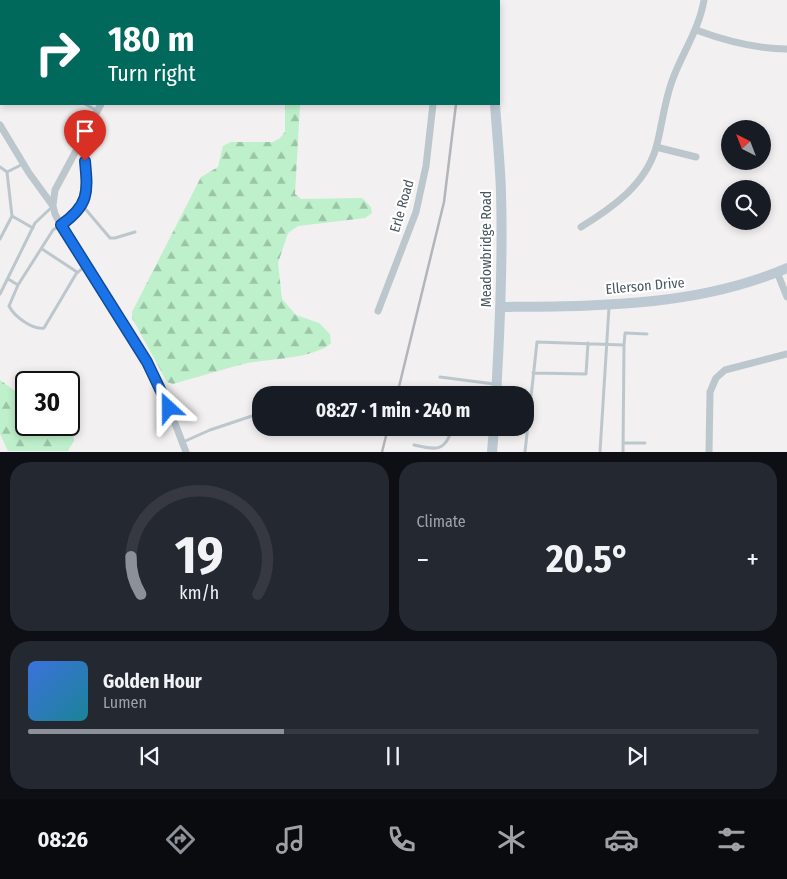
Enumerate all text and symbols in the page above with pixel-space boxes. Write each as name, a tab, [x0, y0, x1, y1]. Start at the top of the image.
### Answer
text: 180 m	[108, 18, 194, 60]
icon: right	[25, 20, 90, 85]
text: Turn right	[108, 60, 196, 87]
pin	[64, 110, 106, 161]
icon: arrive	[71, 117, 99, 145]
north arrow	[721, 120, 771, 170]
map controls	[721, 120, 771, 230]
street label: Erle Road	[386, 178, 418, 234]
button: search	[721, 180, 771, 230]
street label: Meadowbridge Road	[478, 191, 495, 307]
street label: Ellerson Drive	[605, 274, 685, 298]
speed limit sign: 30	[15, 371, 80, 436]
position arrow	[142, 381, 194, 433]
text: 08:27 · 1 min · 240 m	[316, 399, 470, 422]
text: Climate	[417, 512, 466, 531]
text: 19	[175, 524, 224, 587]
text: 20.5°	[546, 536, 629, 582]
text: −	[417, 543, 429, 576]
text: +	[746, 543, 759, 576]
text: km/h	[179, 582, 219, 604]
text: Golden Hour	[103, 670, 202, 693]
text: Lumen	[103, 693, 147, 712]
icon: previous	[136, 742, 164, 770]
icon: pause	[379, 742, 407, 770]
icon: next	[623, 742, 651, 770]
icon: directions	[163, 822, 198, 857]
icon: music	[273, 822, 308, 857]
icon: phone	[384, 822, 419, 857]
icon: climate	[494, 822, 529, 857]
icon: car	[604, 822, 639, 857]
icon: filters	[714, 822, 749, 857]
text: 08:26	[38, 826, 88, 853]

